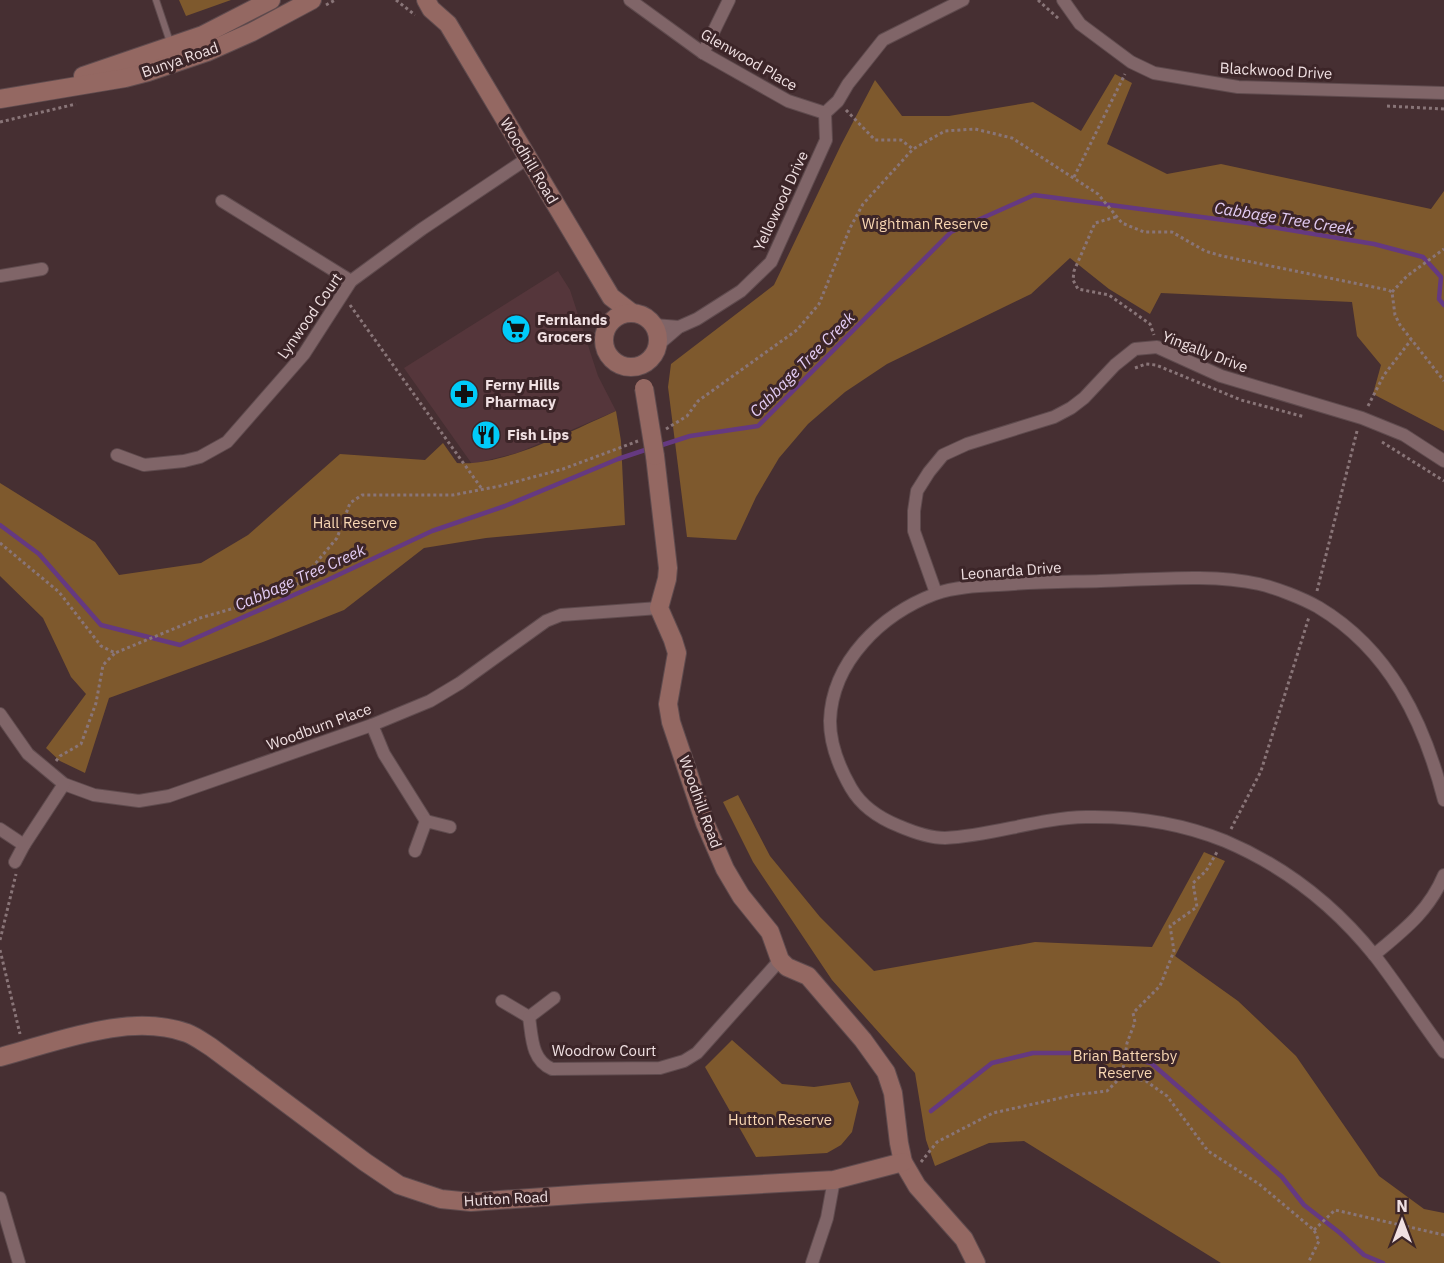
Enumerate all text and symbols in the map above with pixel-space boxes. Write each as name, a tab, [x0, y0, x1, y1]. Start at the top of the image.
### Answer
street label: Glenwood Place	[697, 24, 801, 95]
street label: Bunya Road	[139, 38, 221, 82]
street label: Blackwood Drive	[1219, 58, 1333, 83]
street label: Woodhill Road	[496, 114, 563, 207]
street label: Yellowood Drive	[749, 148, 812, 254]
water label: Cabbage Tree Creek	[1213, 197, 1356, 239]
park label: Wightman Reserve	[862, 214, 988, 233]
street label: Lynwood Court	[273, 269, 346, 362]
water label: Cabbage Tree Creek	[745, 307, 859, 421]
place label: Fernlands Grocers	[537, 310, 608, 346]
supermarket icon: Fernlands Grocers	[500, 313, 532, 345]
street label: Yingally Drive	[1160, 326, 1251, 377]
place label: Ferny Hills Pharmacy	[485, 375, 560, 411]
pharmacy icon: Ferny Hills Pharmacy	[448, 378, 480, 410]
restaurant icon: Fish Lips	[470, 419, 502, 451]
place label: Fish Lips	[507, 425, 569, 444]
park label: Hall Reserve	[313, 513, 397, 532]
water label: Cabbage Tree Creek	[232, 539, 369, 615]
street label: Leonarda Drive	[960, 558, 1062, 584]
street label: Woodburn Place	[264, 699, 374, 754]
street label: Woodhill Road	[675, 753, 726, 851]
street label: Woodrow Court	[552, 1041, 656, 1060]
park label: Brian Battersby Reserve	[1073, 1046, 1178, 1082]
park label: Hutton Reserve	[728, 1110, 832, 1129]
street label: Hutton Road	[463, 1187, 549, 1210]
north arrow	[1372, 1191, 1432, 1251]
text: N	[1396, 1196, 1408, 1216]

